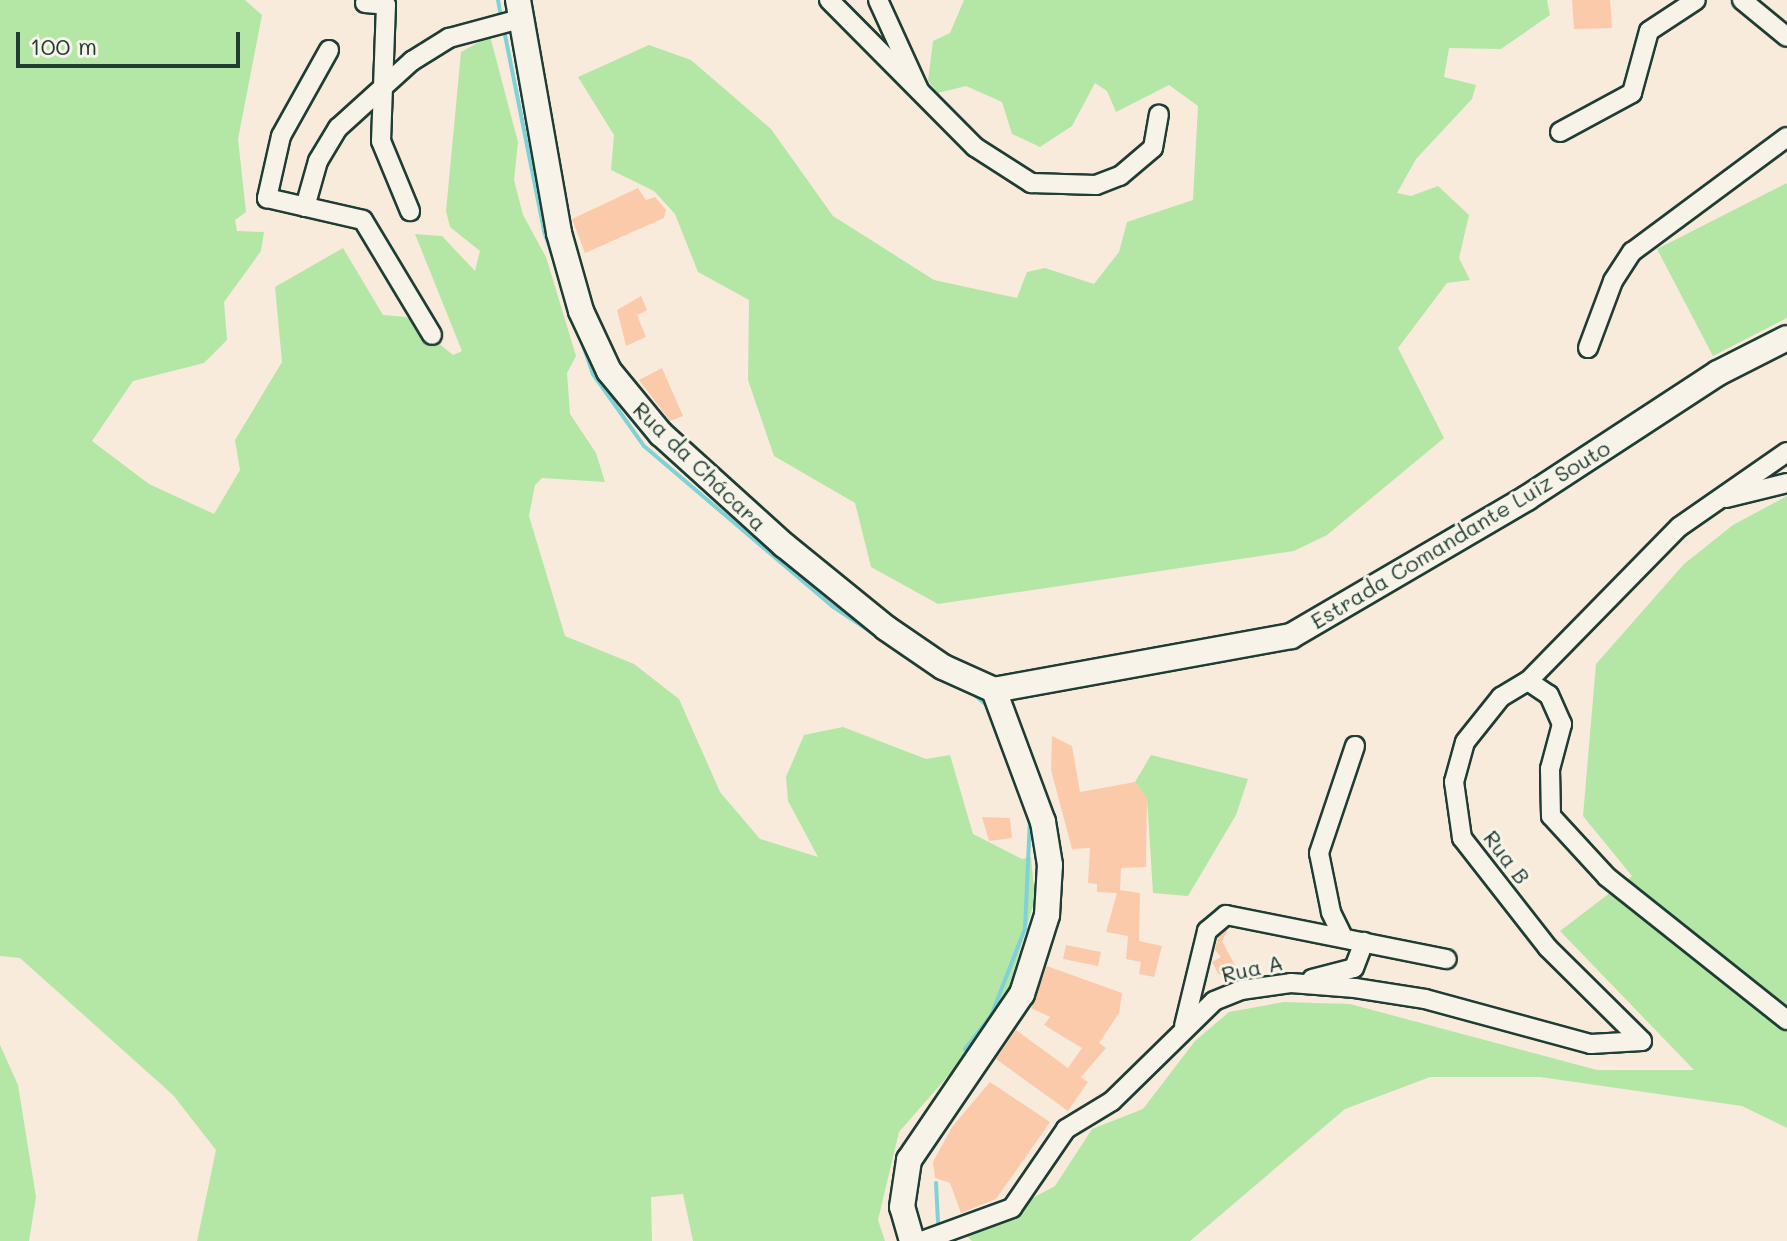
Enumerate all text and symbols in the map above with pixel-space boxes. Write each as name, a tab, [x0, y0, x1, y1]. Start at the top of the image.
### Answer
scale bar	[20, 16, 244, 66]
text: 100 m	[30, 30, 97, 61]
street label: Rua da Chácara	[628, 396, 772, 536]
street label: Estrada Comandante Luiz Souto	[1306, 434, 1614, 634]
street label: Rua B	[1478, 825, 1536, 889]
street label: Rua A	[1219, 949, 1285, 987]

